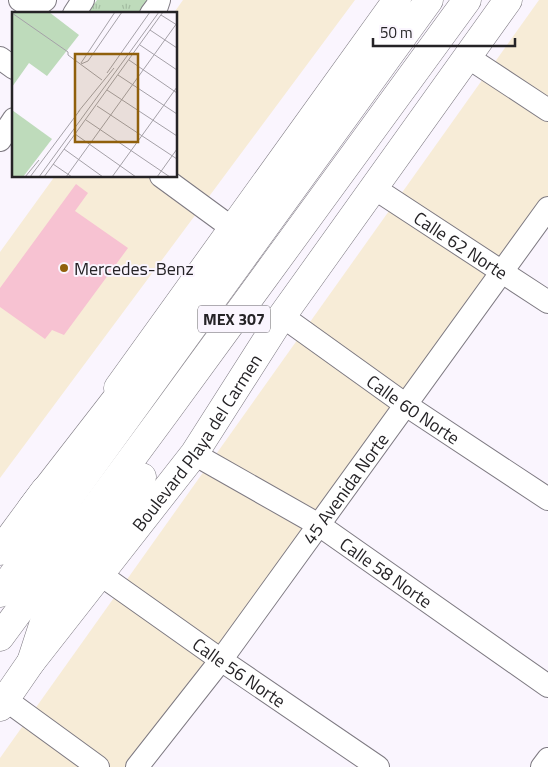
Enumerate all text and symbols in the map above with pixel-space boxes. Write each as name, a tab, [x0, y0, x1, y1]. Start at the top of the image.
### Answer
inset map	[12, 12, 178, 178]
scale bar	[373, 15, 516, 47]
text: 50 m	[380, 21, 413, 44]
street label: Calle 62 Norte	[409, 204, 513, 286]
place label: Mercedes-Benz	[74, 255, 194, 282]
marker: Mercedes-Benz	[58, 262, 70, 274]
road number: MEX 307	[198, 306, 270, 332]
street label: Boulevard Playa del Carmen	[125, 348, 268, 537]
street label: Calle 60 Norte	[361, 368, 465, 451]
street label: 45 Avenida Norte	[296, 427, 395, 549]
street label: Calle 58 Norte	[334, 530, 438, 614]
street label: Calle 56 Norte	[187, 631, 291, 714]

